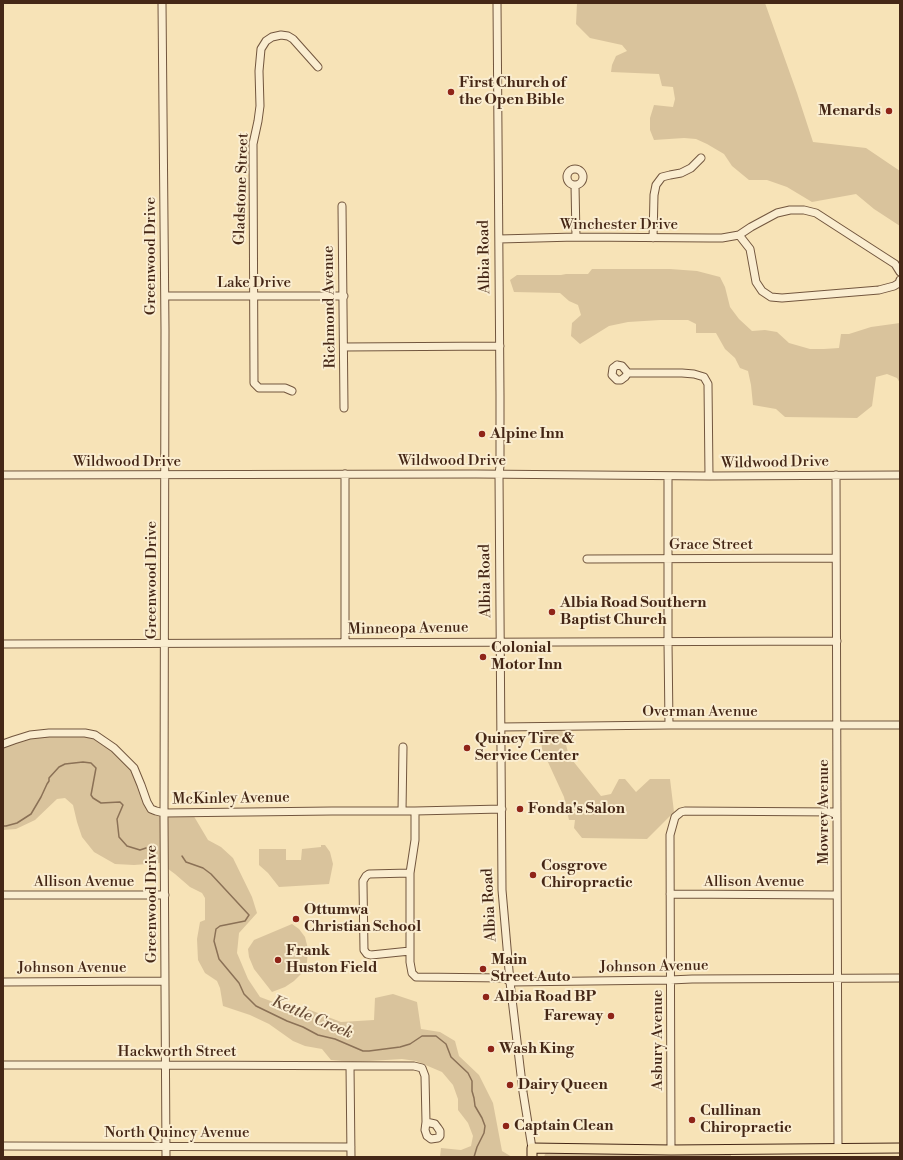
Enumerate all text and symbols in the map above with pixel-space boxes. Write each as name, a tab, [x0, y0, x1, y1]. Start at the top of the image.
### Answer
place label: First Church of the Open Bible	[459, 74, 566, 109]
marker: First Church of the Open Bible	[446, 87, 456, 97]
place label: Menards	[818, 102, 881, 120]
marker: Menards	[884, 106, 894, 116]
street label: Gladstone Street	[231, 133, 253, 245]
street label: Greenwood Drive	[142, 197, 160, 315]
street label: Winchester Drive	[560, 216, 678, 234]
street label: Albia Road	[475, 220, 495, 294]
street label: Richmond Avenue	[320, 245, 340, 369]
street label: Lake Drive	[217, 274, 291, 292]
place label: Alpine Inn	[490, 425, 564, 443]
marker: Alpine Inn	[477, 429, 487, 439]
street label: Wildwood Drive	[398, 452, 506, 470]
street label: Wildwood Drive	[73, 453, 181, 471]
street label: Wildwood Drive	[721, 453, 829, 473]
street label: Greenwood Drive	[143, 521, 161, 639]
street label: Grace Street	[669, 536, 753, 554]
street label: Albia Road	[476, 544, 496, 618]
place label: Albia Road Southern Baptist Church	[560, 594, 707, 629]
marker: Albia Road Southern Baptist Church	[547, 607, 557, 617]
street label: Minneopa Avenue	[347, 619, 469, 639]
place label: Colonial Motor Inn	[491, 639, 562, 674]
marker: Colonial Motor Inn	[478, 652, 488, 662]
street label: Overman Avenue	[642, 703, 758, 721]
place label: Quincy Tire & Service Center	[475, 730, 579, 765]
marker: Quincy Tire & Service Center	[462, 743, 472, 753]
street label: Mowrey Avenue	[815, 759, 833, 865]
street label: McKinley Avenue	[172, 789, 290, 809]
place label: Fonda's Salon	[528, 800, 625, 818]
marker: Fonda's Salon	[515, 804, 525, 814]
street label: Greenwood Drive	[143, 845, 161, 963]
place label: Cosgrove Chiropractic	[541, 857, 633, 892]
street label: Albia Road	[479, 868, 501, 942]
marker: Cosgrove Chiropractic	[528, 870, 538, 880]
street label: Allison Avenue	[34, 873, 134, 891]
street label: Allison Avenue	[704, 873, 804, 891]
place label: Ottumwa Christian School	[304, 901, 421, 936]
marker: Ottumwa Christian School	[291, 914, 301, 924]
place label: Frank Huston Field	[286, 942, 377, 977]
place label: Main Street Auto	[491, 951, 570, 986]
marker: Frank Huston Field	[273, 955, 283, 965]
street label: Johnson Avenue	[599, 957, 709, 977]
street label: Johnson Avenue	[17, 959, 127, 977]
marker: Main Street Auto	[478, 964, 488, 974]
place label: Albia Road BP	[494, 988, 596, 1006]
street label: Asbury Avenue	[649, 990, 667, 1090]
water label: Kettle Creek	[269, 992, 355, 1044]
marker: Albia Road BP	[481, 992, 491, 1002]
place label: Fareway	[544, 1007, 603, 1025]
marker: Fareway	[606, 1011, 616, 1021]
place label: Wash King	[499, 1040, 574, 1058]
street label: Hackworth Street	[118, 1043, 236, 1061]
marker: Wash King	[486, 1044, 496, 1054]
place label: Dairy Queen	[518, 1076, 608, 1094]
marker: Dairy Queen	[505, 1080, 515, 1090]
place label: Cullinan Chiropractic	[700, 1102, 792, 1137]
marker: Cullinan Chiropractic	[687, 1115, 697, 1125]
place label: Captain Clean	[514, 1117, 613, 1135]
marker: Captain Clean	[501, 1121, 511, 1131]
street label: North Quincy Avenue	[104, 1124, 250, 1142]

